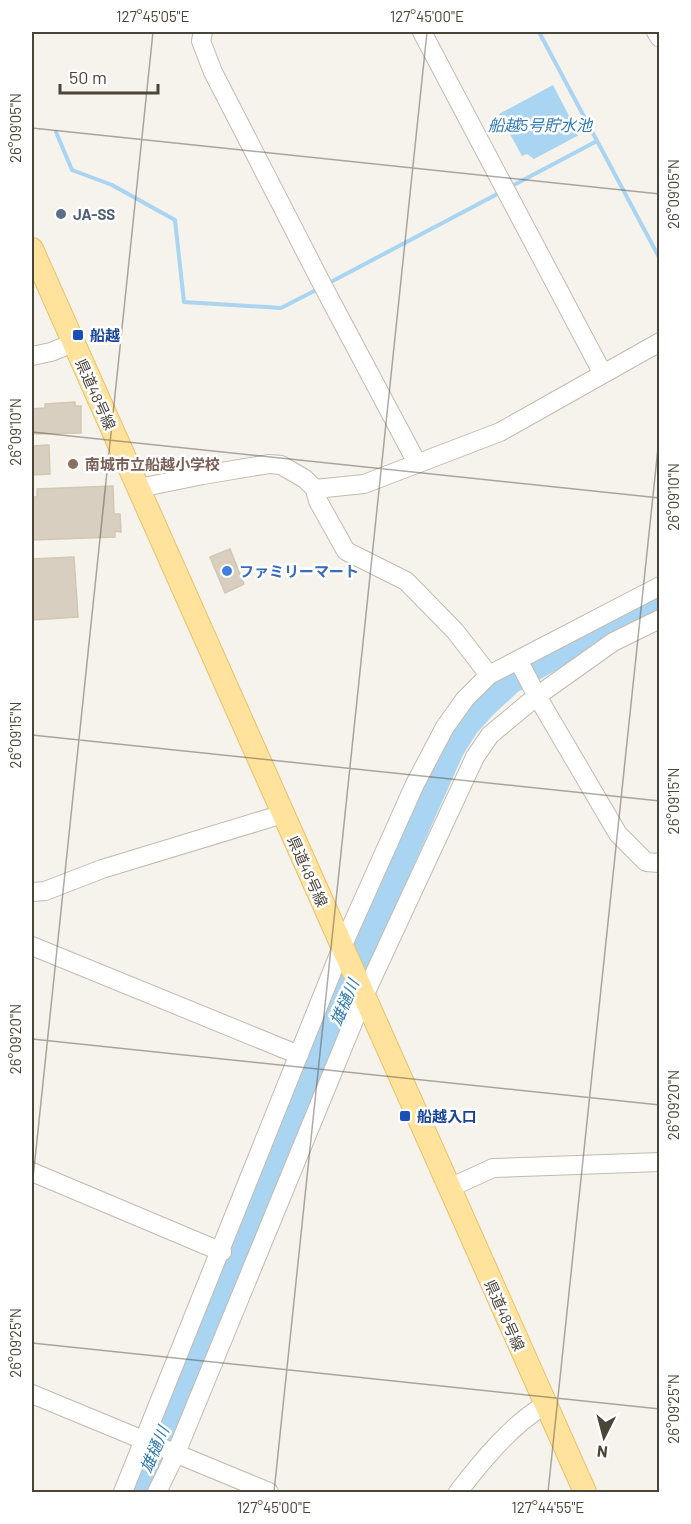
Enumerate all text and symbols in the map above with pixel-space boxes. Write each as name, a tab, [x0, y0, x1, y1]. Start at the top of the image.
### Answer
text: 127°45'05"E	[116, 7, 190, 25]
text: 127°45'00"E	[390, 7, 464, 25]
scale bar	[60, 57, 158, 95]
text: 50 m	[69, 66, 107, 88]
text: 26°09'05"N	[6, 93, 24, 163]
water label: 船越5号貯水池	[488, 115, 594, 134]
text: 26°09'05"N	[664, 159, 682, 229]
place label: JA-SS	[73, 205, 115, 223]
marker: JA-SS	[54, 207, 68, 221]
place label: 船越	[90, 326, 120, 344]
marker: 船越	[71, 328, 85, 342]
street label: 県道48号線	[72, 356, 120, 432]
text: 26°09'10"N	[6, 398, 24, 466]
place label: 南城市立船越小学校	[85, 455, 220, 473]
marker: 南城市立船越小学校	[66, 457, 80, 471]
text: 26°09'10"N	[664, 463, 682, 531]
place label: ファミリーマート	[239, 562, 359, 580]
marker: ファミリーマート	[220, 564, 234, 578]
text: 26°09'15"N	[6, 702, 24, 768]
text: 26°09'15"N	[664, 768, 682, 834]
street label: 県道48号線	[284, 833, 332, 909]
water label: 雄樋川	[326, 974, 363, 1028]
text: 26°09'20"N	[6, 1004, 24, 1074]
text: 26°09'20"N	[664, 1070, 682, 1140]
place label: 船越入口	[417, 1107, 477, 1125]
marker: 船越入口	[398, 1109, 412, 1123]
street label: 県道48号線	[481, 1277, 529, 1353]
text: 26°09'25"N	[6, 1308, 24, 1378]
text: 26°09'25"N	[664, 1374, 682, 1444]
north arrow	[574, 1407, 634, 1467]
water label: 雄樋川	[136, 1421, 173, 1475]
text: N	[596, 1442, 609, 1462]
text: 127°45'00"E	[237, 1498, 311, 1516]
text: 127°44'55"E	[512, 1498, 584, 1516]

